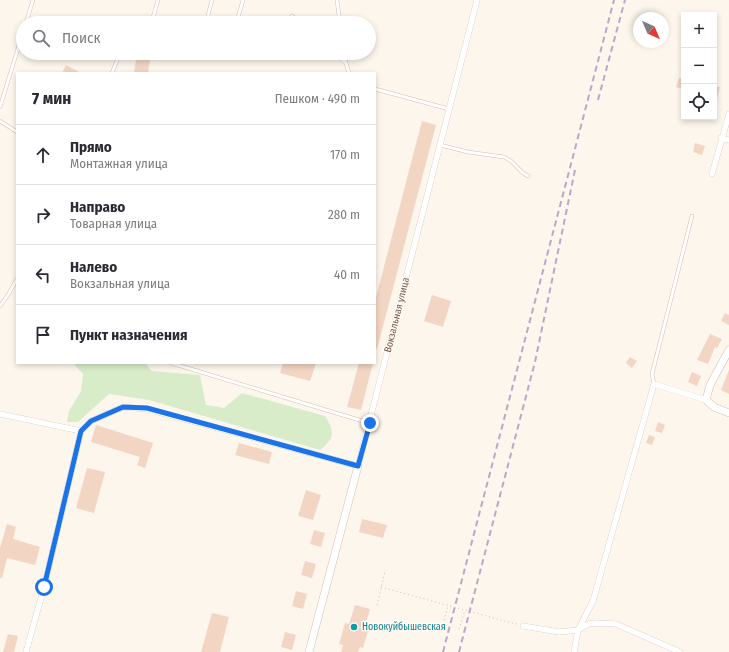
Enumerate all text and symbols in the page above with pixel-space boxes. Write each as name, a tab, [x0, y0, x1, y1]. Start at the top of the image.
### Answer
north arrow	[633, 12, 669, 48]
map controls	[681, 12, 717, 120]
button: +	[681, 12, 717, 48]
search box	[16, 16, 376, 60]
icon: search	[30, 27, 52, 49]
text: Поиск	[62, 29, 100, 47]
button: −	[681, 48, 717, 84]
button: locate	[681, 84, 717, 120]
text: 7 мин	[32, 88, 71, 109]
text: Пешком · 490 m	[275, 91, 360, 106]
text: Прямо	[70, 138, 112, 156]
icon: ahead	[32, 144, 54, 166]
text: 170 m	[330, 147, 360, 162]
text: Монтажная улица	[70, 156, 168, 171]
text: Направо	[70, 198, 125, 216]
icon: right	[32, 204, 54, 226]
text: 280 m	[328, 207, 360, 222]
text: Товарная улица	[70, 216, 157, 231]
text: Налево	[70, 258, 117, 276]
icon: left	[32, 264, 54, 286]
text: 40 m	[334, 267, 360, 282]
text: Вокзальная улица	[70, 276, 170, 291]
street label: Вокзальная улица	[382, 276, 412, 354]
icon: arrive	[32, 324, 54, 346]
text: Пункт назначения	[70, 326, 188, 344]
route end	[361, 414, 379, 432]
route start	[35, 578, 53, 596]
place label: Новокуйбышевская	[362, 621, 446, 633]
marker: Новокуйбышевская	[349, 622, 359, 632]

